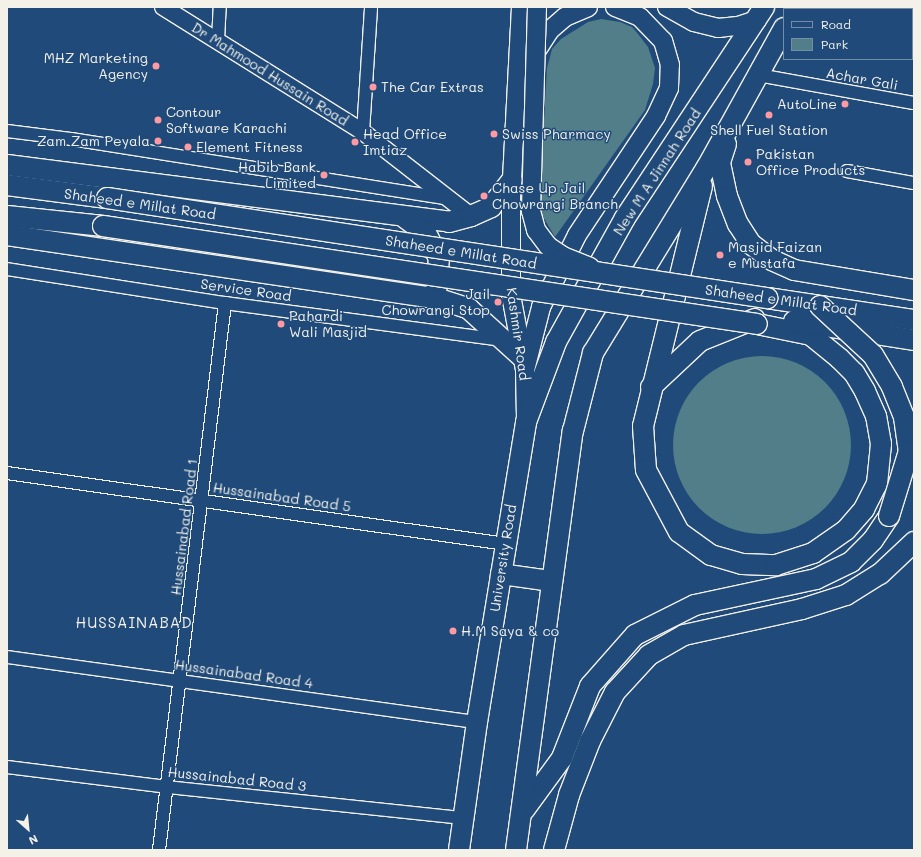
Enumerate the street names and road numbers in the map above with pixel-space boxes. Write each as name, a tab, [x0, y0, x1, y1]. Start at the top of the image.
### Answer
street label: Dr Mahmood Hussain Road	[189, 19, 351, 129]
street label: Achar Gali	[825, 64, 899, 94]
street label: New M A Jinnah Road	[610, 106, 704, 238]
street label: Shaheed e Millat Road	[63, 185, 217, 223]
street label: Shaheed e Millat Road	[384, 232, 538, 272]
street label: Service Road	[200, 275, 292, 305]
street label: Shaheed e Millat Road	[704, 281, 858, 319]
street label: Kashmir Road	[503, 286, 533, 382]
street label: Hussainabad Road 1	[167, 458, 201, 596]
street label: Hussainabad Road 5	[212, 479, 352, 515]
street label: University Road	[486, 503, 520, 613]
street label: Hussainabad Road 4	[174, 656, 314, 692]
street label: Hussainabad Road 3	[167, 763, 307, 795]

